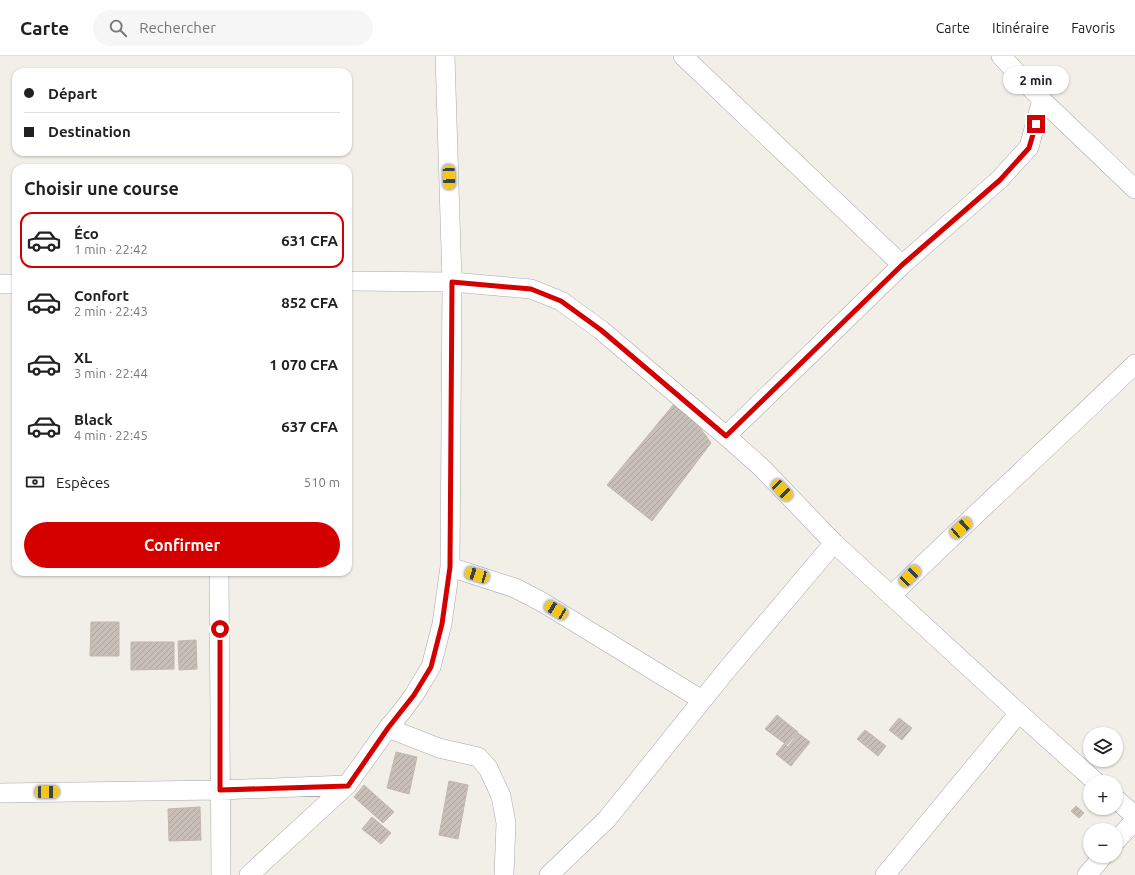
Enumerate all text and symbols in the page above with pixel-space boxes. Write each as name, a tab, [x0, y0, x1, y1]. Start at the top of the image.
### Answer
search box	[93, 10, 373, 46]
text: Carte	[20, 17, 69, 39]
icon: search	[107, 17, 129, 39]
text: Rechercher	[139, 19, 216, 36]
text: Carte	[936, 20, 970, 36]
text: Itinéraire	[992, 20, 1049, 36]
text: Favoris	[1071, 20, 1115, 36]
callout: 2 min	[1003, 66, 1069, 94]
text: 2 min	[1020, 73, 1052, 87]
text: Départ	[48, 85, 97, 102]
route end	[1027, 115, 1045, 133]
text: Destination	[48, 123, 131, 140]
car	[443, 165, 455, 189]
text: Choisir une course	[24, 178, 179, 198]
icon: car	[26, 222, 62, 258]
text: Éco	[74, 225, 99, 242]
text: 631 CFA	[281, 232, 338, 249]
text: 1 min · 22:42	[74, 242, 148, 256]
icon: car	[26, 284, 62, 320]
text: Confort	[74, 287, 129, 304]
text: 852 CFA	[281, 294, 338, 311]
text: 2 min · 22:43	[74, 304, 148, 318]
icon: car	[26, 346, 62, 382]
text: XL	[74, 349, 92, 366]
text: 1 070 CFA	[269, 356, 338, 373]
text: 3 min · 22:44	[74, 366, 148, 380]
icon: car	[26, 408, 62, 444]
text: Black	[74, 411, 113, 428]
text: 637 CFA	[281, 418, 338, 435]
text: 4 min · 22:45	[74, 428, 148, 442]
icon: cash	[24, 471, 46, 493]
text: Espèces	[56, 474, 110, 491]
text: 510 m	[304, 475, 340, 489]
car	[769, 477, 795, 503]
car	[948, 516, 974, 540]
button: Confirmer	[24, 522, 340, 568]
car	[897, 563, 923, 589]
car	[464, 566, 490, 584]
car	[543, 599, 569, 621]
route start	[211, 620, 229, 638]
map controls	[1083, 727, 1123, 863]
button: layers	[1083, 727, 1123, 767]
button: +	[1083, 775, 1123, 815]
car	[35, 786, 59, 798]
button: −	[1083, 823, 1123, 863]

